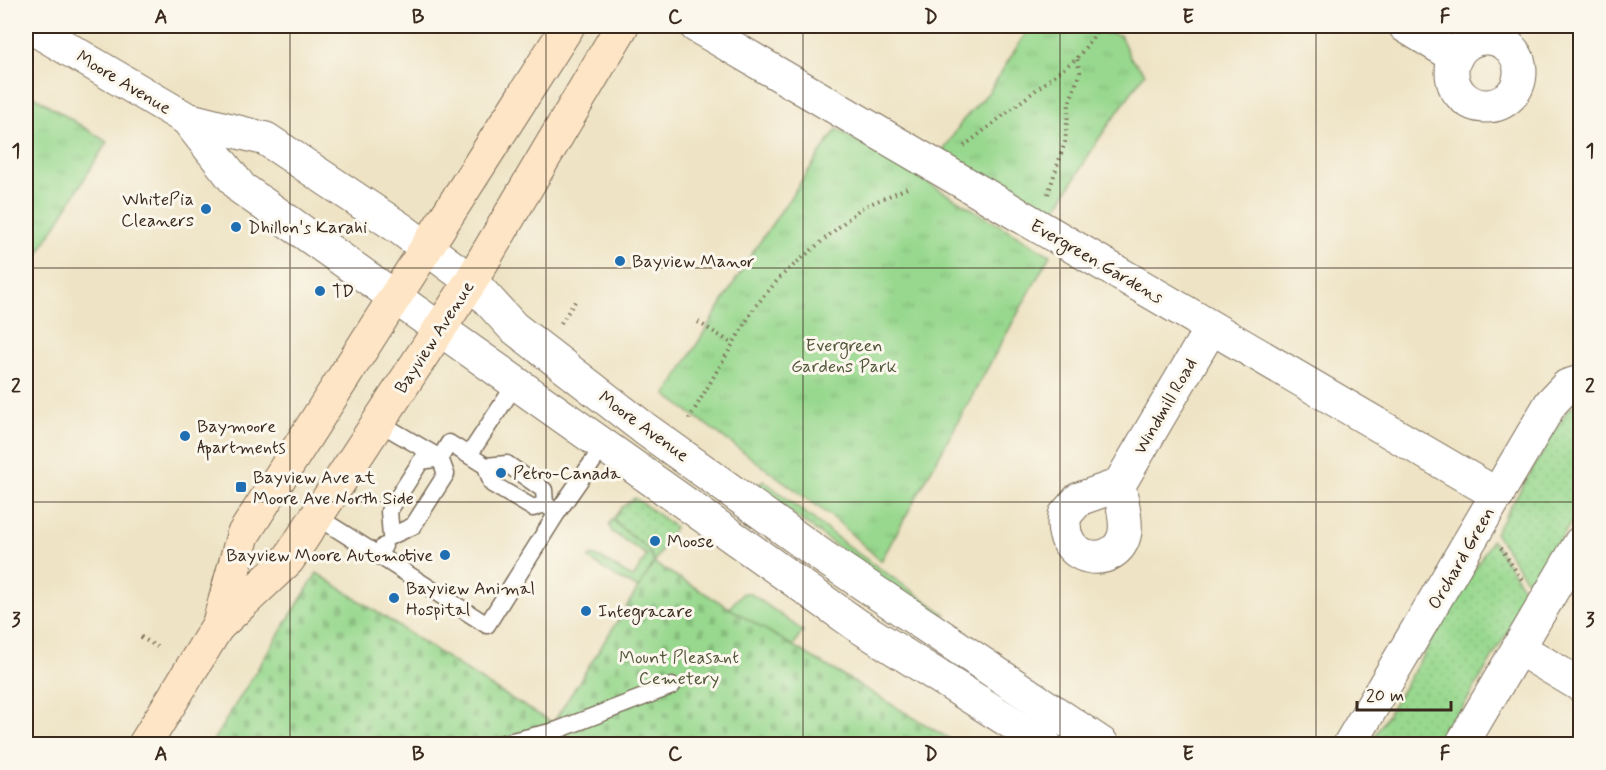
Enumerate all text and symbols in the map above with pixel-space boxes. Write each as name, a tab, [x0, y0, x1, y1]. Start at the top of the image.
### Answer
text: A	[154, 4, 168, 31]
text: B	[412, 4, 425, 31]
text: C	[668, 4, 683, 31]
text: D	[924, 4, 938, 31]
text: E	[1182, 4, 1194, 31]
text: F	[1440, 4, 1451, 31]
street label: Moore Avenue	[72, 45, 175, 121]
text: 1	[12, 138, 20, 165]
text: 1	[1586, 138, 1594, 165]
place label: WhitePia Cleaners	[121, 188, 194, 233]
marker: WhitePia Cleaners	[199, 202, 213, 216]
street label: Evergreen Gardens	[1025, 214, 1167, 311]
place label: Dhillon's Karahi	[248, 216, 367, 240]
marker: Dhillon's Karahi	[229, 220, 243, 234]
place label: Bayview Manor	[632, 250, 755, 274]
marker: Bayview Manor	[613, 254, 627, 268]
street label: Bayview Avenue	[389, 277, 480, 398]
place label: TD	[332, 280, 354, 304]
marker: TD	[313, 284, 327, 298]
park label: Evergreen Gardens Park	[791, 334, 897, 379]
street label: Windmill Road	[1129, 354, 1203, 459]
text: 2	[11, 373, 21, 400]
text: 2	[1585, 373, 1595, 400]
street label: Moore Avenue	[593, 386, 694, 468]
place label: Baymoore Apartments	[197, 415, 285, 461]
marker: Baymoore Apartments	[178, 429, 192, 443]
place label: Petro-Canada	[513, 462, 621, 486]
place label: Bayview Ave at Moore Ave North Side	[253, 466, 414, 511]
marker: Petro-Canada	[494, 466, 508, 480]
marker: Bayview Ave at Moore Ave North Side	[234, 480, 248, 494]
street label: Orchard Green	[1423, 503, 1501, 614]
place label: Moose	[667, 530, 714, 554]
marker: Moose	[648, 534, 662, 548]
place label: Bayview Moore Automotive	[226, 544, 433, 568]
marker: Bayview Moore Automotive	[438, 548, 452, 562]
place label: Bayview Animal Hospital	[406, 577, 535, 622]
marker: Bayview Animal Hospital	[387, 591, 401, 605]
place label: Integracare	[598, 600, 693, 625]
marker: Integracare	[579, 604, 593, 618]
text: 3	[11, 607, 21, 634]
text: 3	[1585, 607, 1595, 634]
park label: Mount Pleasant Cemetery	[619, 646, 739, 691]
scale bar	[1357, 674, 1452, 712]
text: 20 m	[1366, 684, 1404, 708]
text: A	[154, 741, 168, 768]
text: B	[412, 741, 425, 768]
text: C	[668, 741, 683, 768]
text: D	[924, 741, 938, 768]
text: E	[1182, 741, 1194, 768]
text: F	[1440, 741, 1451, 768]

